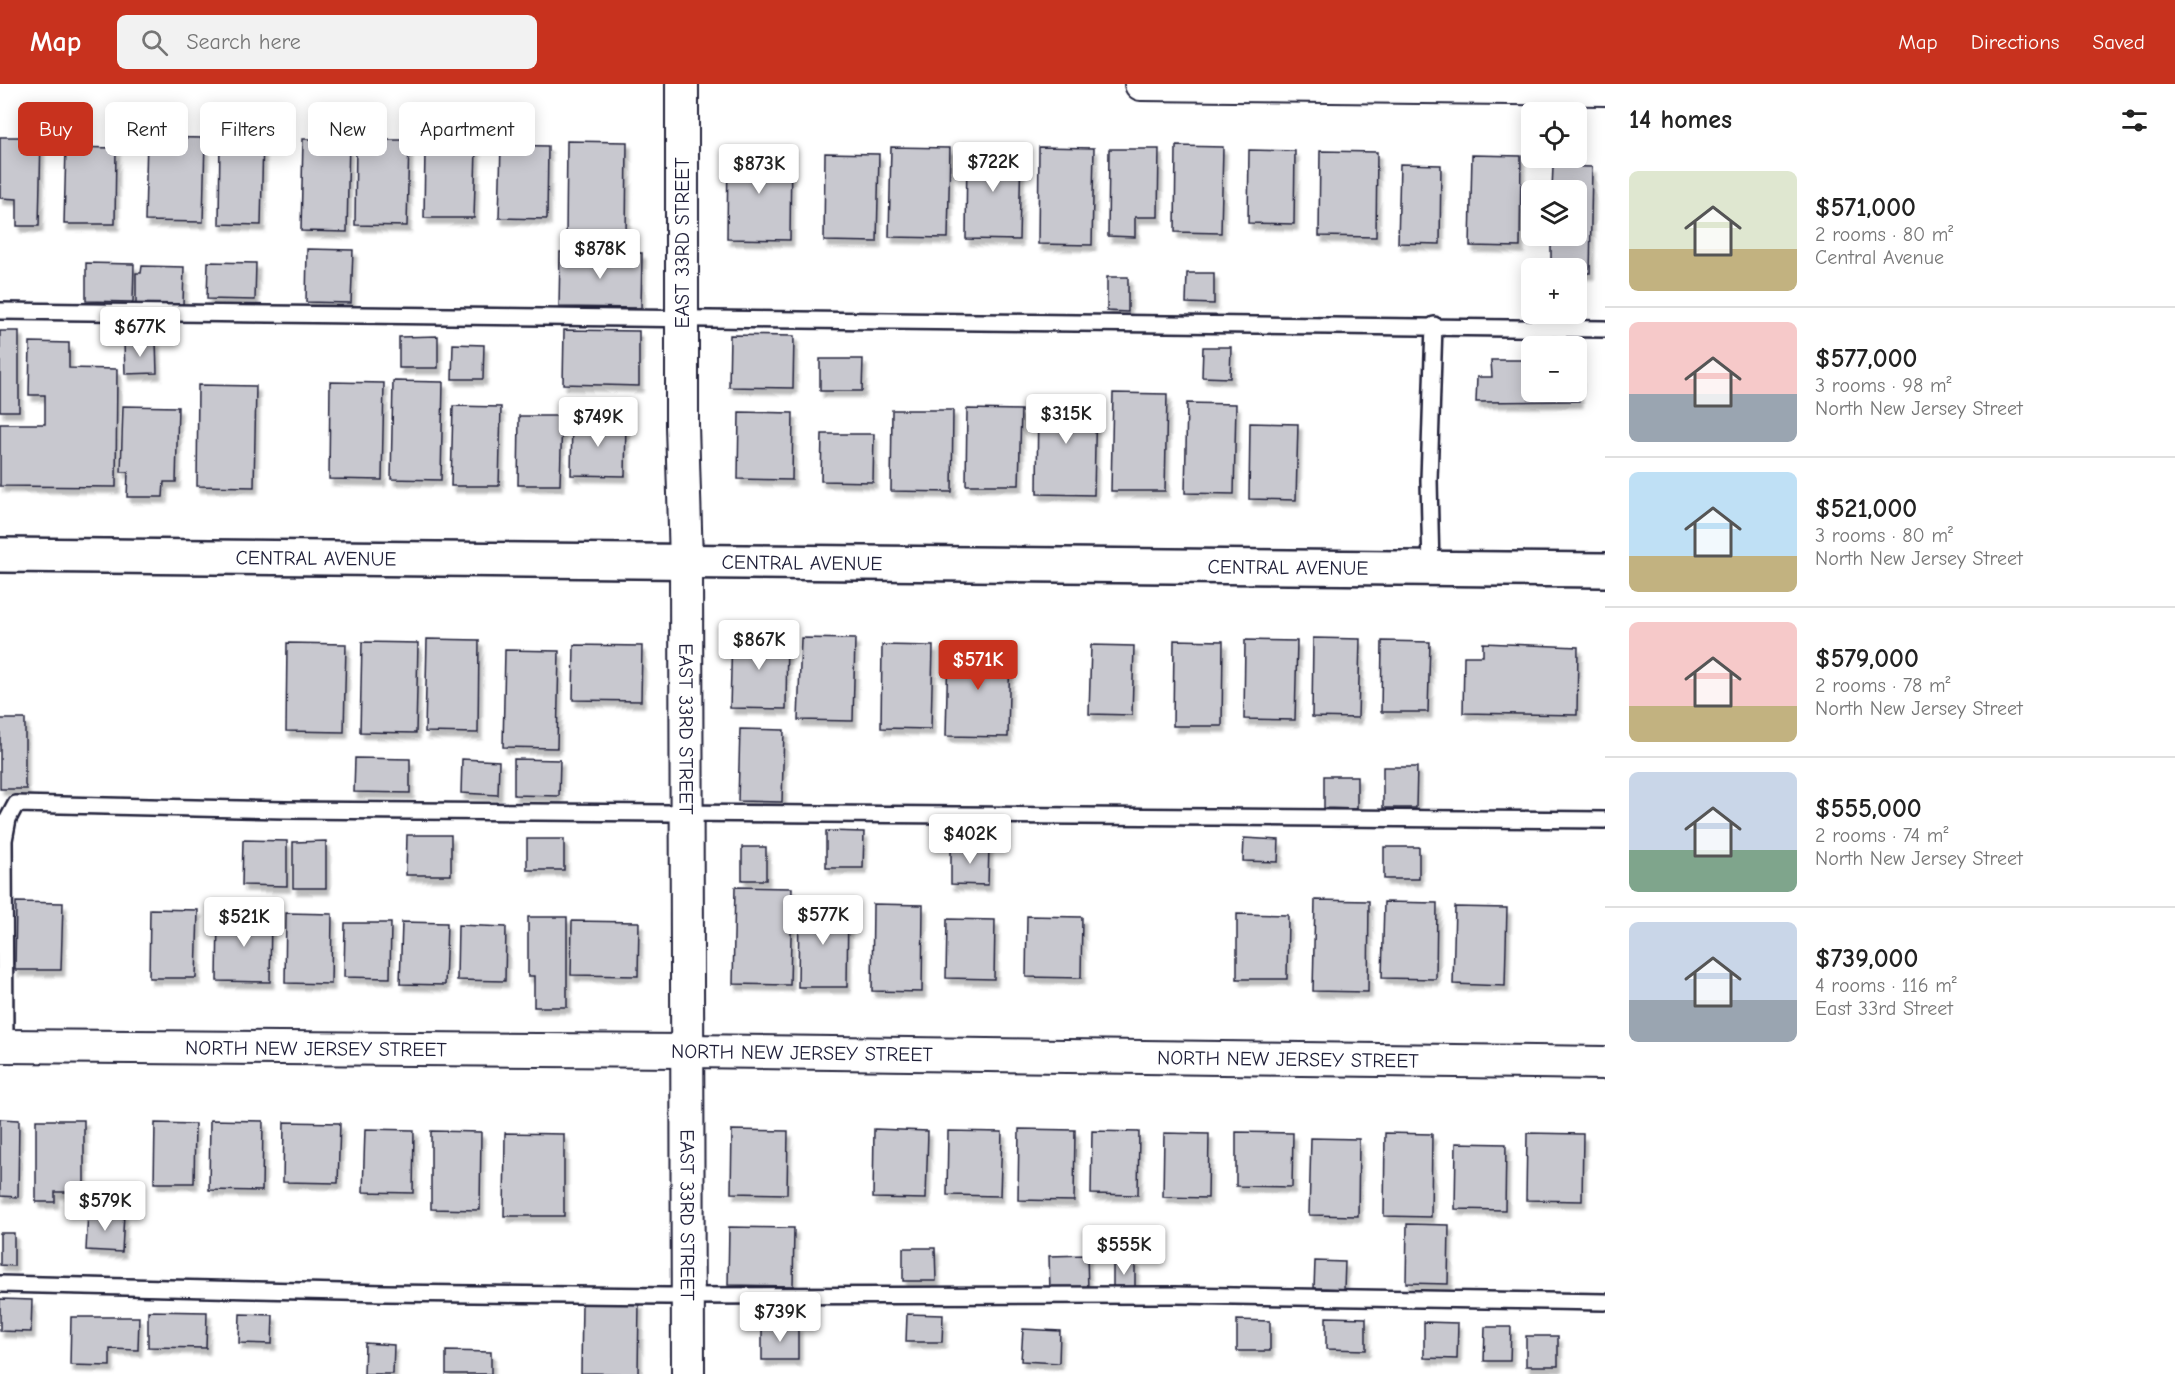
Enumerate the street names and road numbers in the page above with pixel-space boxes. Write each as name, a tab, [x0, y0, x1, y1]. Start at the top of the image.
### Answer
street label: EAST 33RD STREET	[671, 157, 694, 329]
street label: CENTRAL AVENUE	[235, 546, 397, 570]
street label: CENTRAL AVENUE	[721, 550, 882, 575]
street label: CENTRAL AVENUE	[1207, 555, 1368, 579]
street label: EAST 33RD STREET	[675, 643, 698, 815]
street label: NORTH NEW JERSEY STREET	[185, 1036, 447, 1061]
street label: NORTH NEW JERSEY STREET	[671, 1039, 933, 1066]
street label: NORTH NEW JERSEY STREET	[1157, 1046, 1419, 1072]
street label: EAST 33RD STREET	[676, 1129, 699, 1301]

